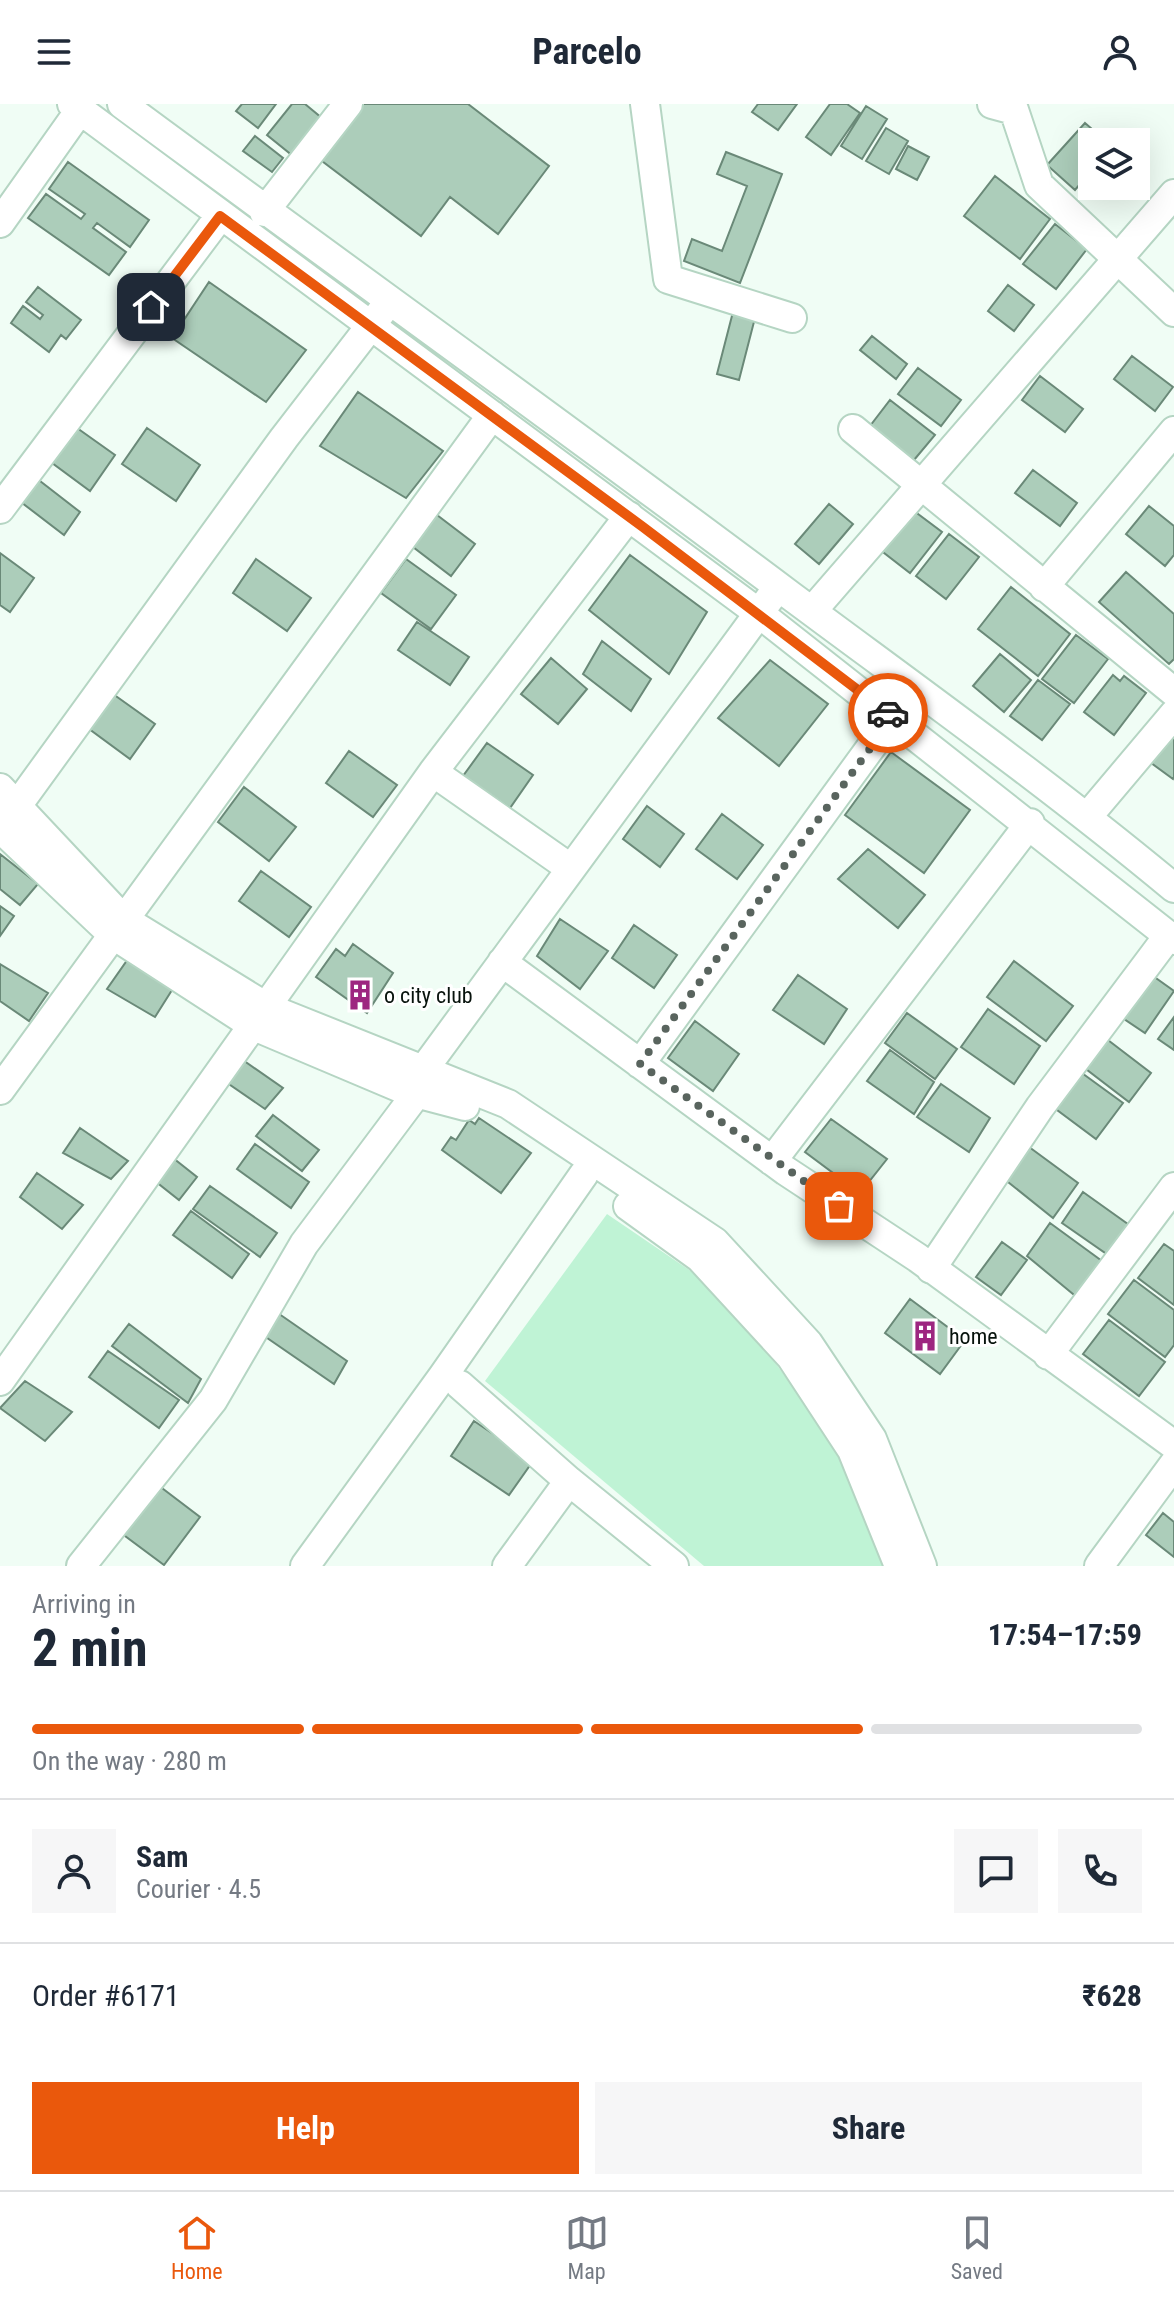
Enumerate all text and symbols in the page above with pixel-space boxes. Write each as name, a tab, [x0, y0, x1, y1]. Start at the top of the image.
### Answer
icon: menu	[32, 30, 76, 74]
icon: person	[1098, 30, 1142, 74]
text: Parcelo	[532, 31, 642, 73]
map controls	[1078, 128, 1150, 200]
button: layers	[1078, 128, 1150, 200]
pin	[117, 273, 185, 341]
icon: home	[129, 285, 173, 329]
courier	[848, 673, 928, 753]
icon: car	[866, 691, 910, 735]
building icon: o city club	[343, 978, 377, 1012]
place label: o city club	[384, 983, 473, 1008]
pin	[805, 1172, 873, 1240]
icon: bag	[817, 1184, 861, 1228]
building icon: home	[908, 1319, 942, 1353]
place label: home	[949, 1324, 998, 1349]
text: Arriving in	[32, 1589, 136, 1619]
text: 17:54–17:59	[988, 1617, 1142, 1652]
text: 2 min	[32, 1618, 148, 1679]
text: On the way · 280 m	[32, 1746, 227, 1776]
button: person	[32, 1829, 116, 1913]
button: chat	[954, 1829, 1038, 1913]
button: phone	[1058, 1829, 1142, 1913]
text: Sam	[136, 1839, 189, 1874]
text: Courier · 4.5	[136, 1874, 261, 1904]
text: Order #6171	[32, 1978, 180, 2013]
text: ₹628	[1082, 1978, 1142, 2013]
button: Help	[32, 2082, 579, 2174]
button: Share	[595, 2082, 1142, 2174]
tab: Home	[171, 2211, 223, 2284]
tab: Map	[565, 2211, 609, 2284]
tab: Saved	[951, 2211, 1003, 2284]

